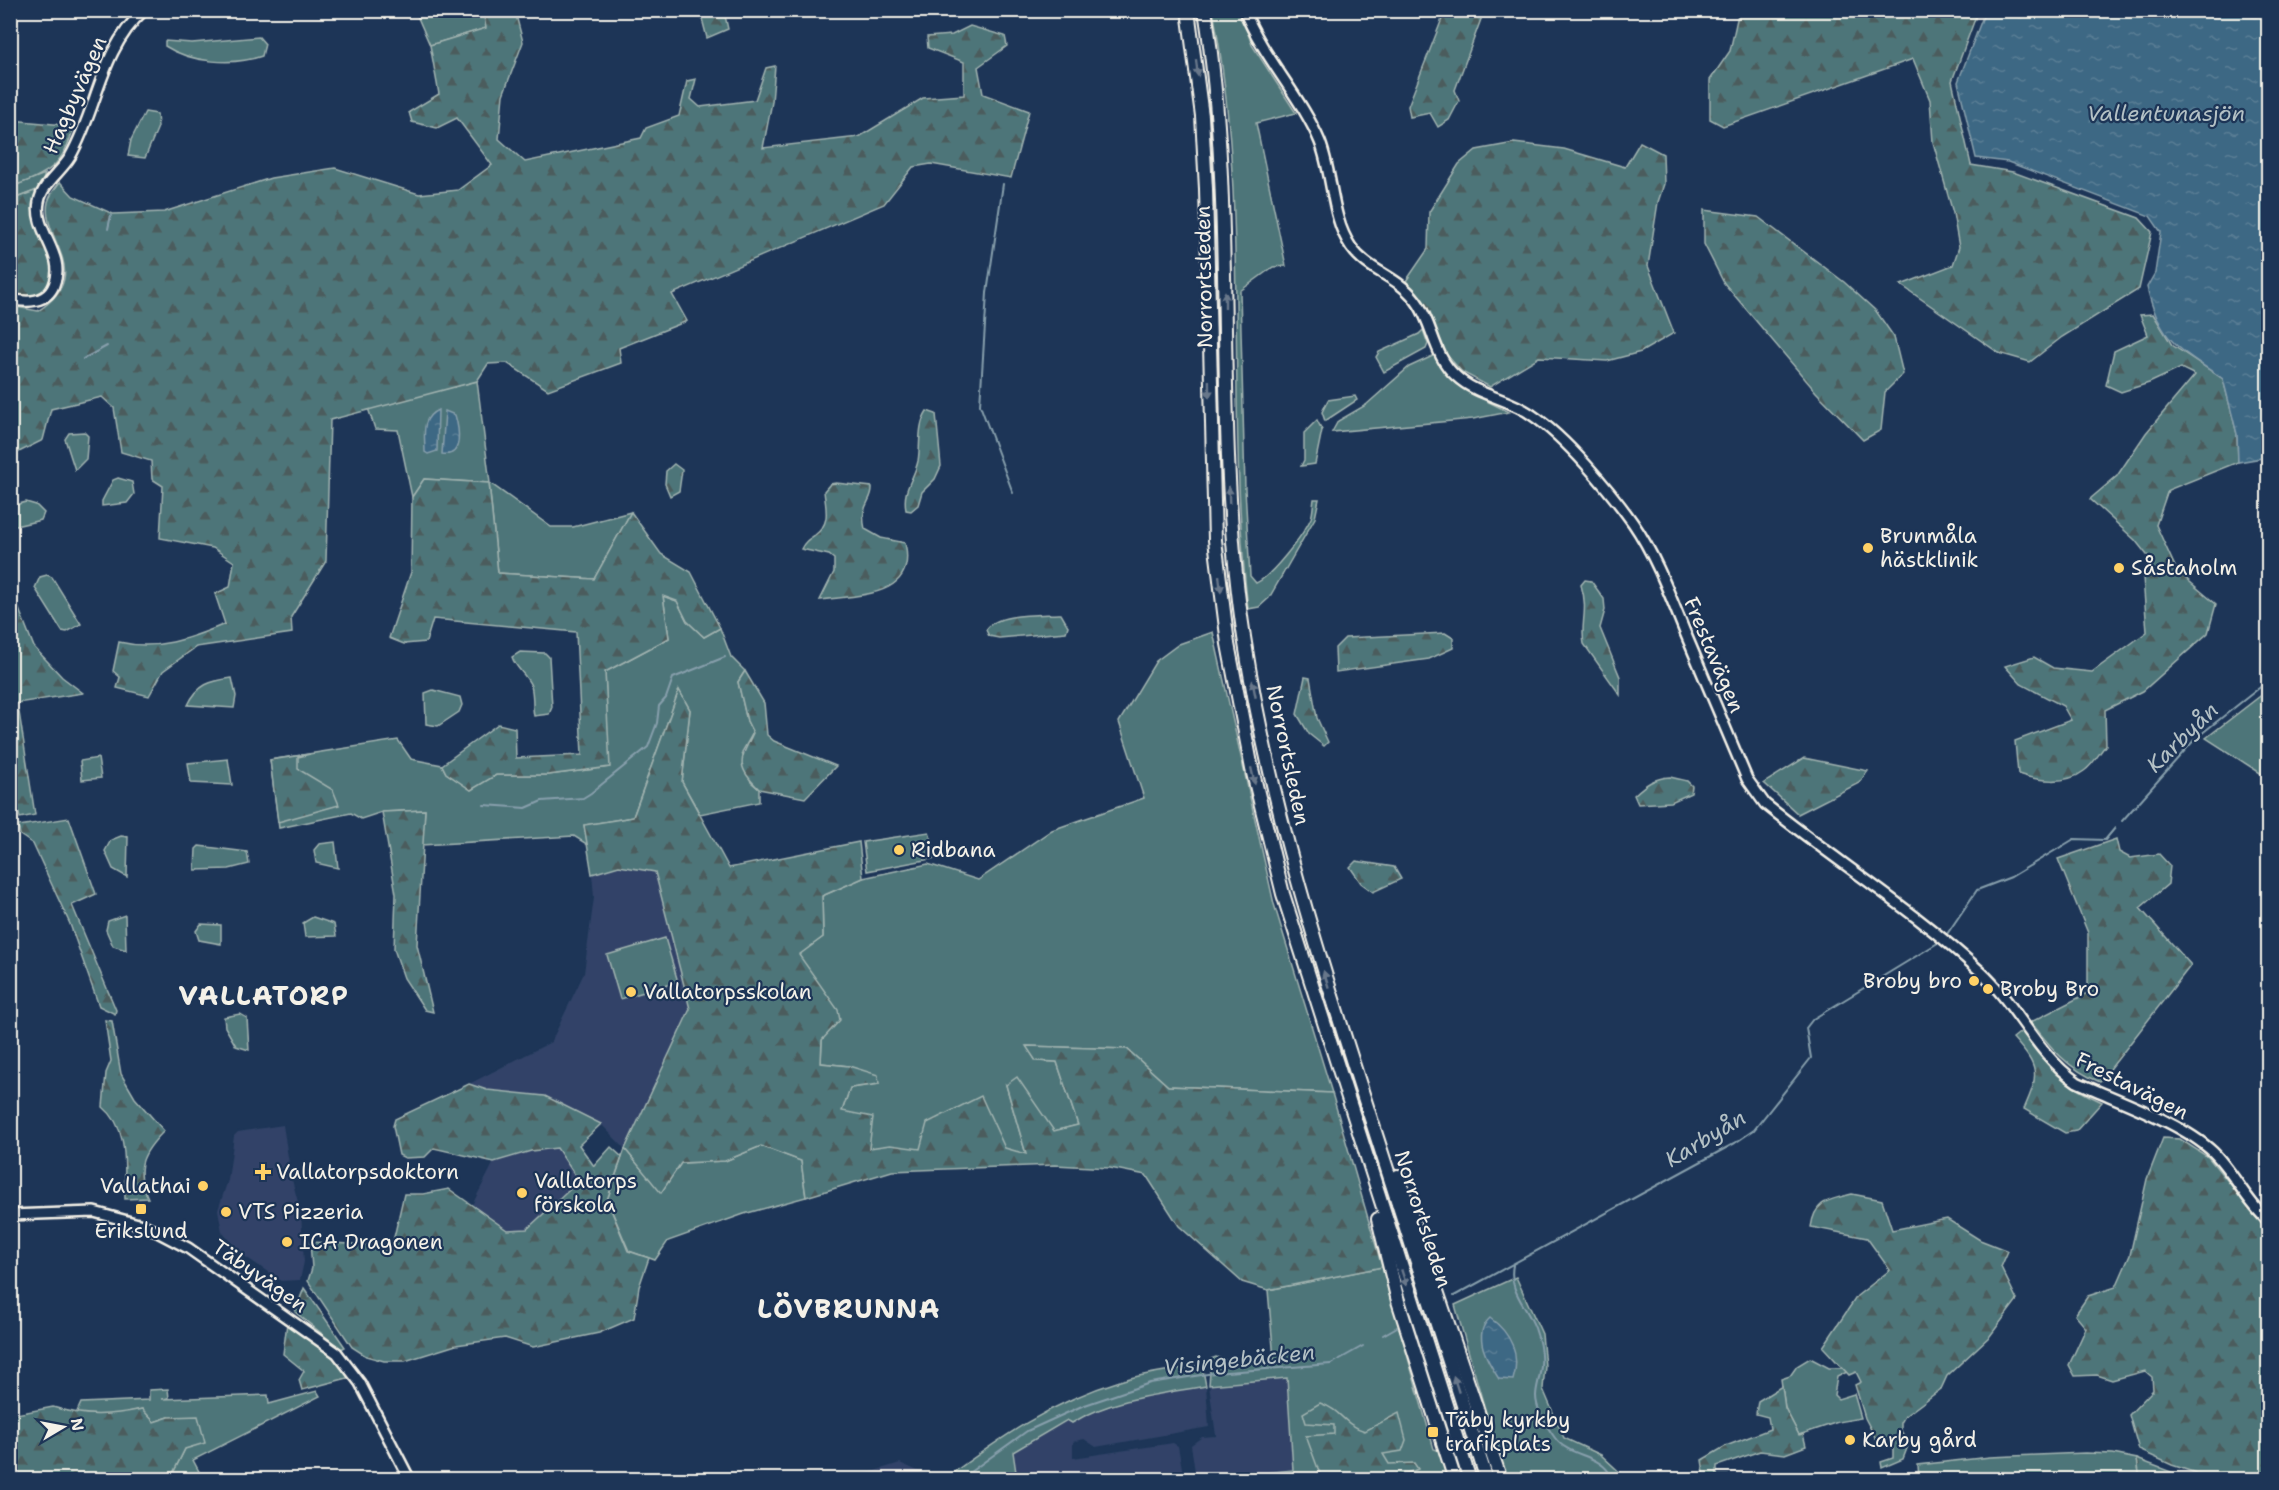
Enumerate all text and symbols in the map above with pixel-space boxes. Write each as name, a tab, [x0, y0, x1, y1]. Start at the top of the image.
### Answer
street label: Hagbyvägen	[37, 32, 113, 158]
one-way arrow	[1192, 59, 1201, 78]
water label: Vallentunasjön	[2087, 99, 2245, 128]
street label: Norrortsleden	[1189, 205, 1219, 349]
one-way arrow	[1220, 291, 1230, 310]
one-way arrow	[1205, 379, 1214, 398]
one-way arrow	[1224, 486, 1234, 505]
place label: Brunmåla hästklinik	[1880, 522, 1979, 574]
marker: Brunmåla hästklinik	[1861, 541, 1875, 555]
place label: Såstaholm	[2131, 554, 2237, 582]
marker: Såstaholm	[2112, 561, 2126, 575]
one-way arrow	[1215, 574, 1224, 593]
street label: Frestavägen	[1677, 593, 1751, 717]
one-way arrow	[1249, 679, 1258, 698]
street label: Norrortsleden	[1259, 682, 1317, 828]
water label: Karbyån	[2140, 696, 2225, 779]
one-way arrow	[1249, 766, 1259, 785]
place label: Ridbana	[911, 836, 996, 864]
marker: Ridbana	[892, 843, 906, 857]
place label: Broby bro	[1863, 967, 1962, 995]
one-way arrow	[1321, 970, 1331, 988]
marker: Broby bro	[1967, 974, 1981, 988]
place label: Broby Bro	[2000, 975, 2099, 1003]
district label: VALLATORP	[178, 977, 350, 1014]
place label: Vallatorpsskolan	[643, 978, 812, 1006]
marker: Broby Bro	[1981, 982, 1995, 996]
marker: Vallatorpsskolan	[624, 985, 638, 999]
street label: Frestavägen	[2071, 1046, 2193, 1126]
water label: Karbyån	[1659, 1103, 1751, 1174]
street label: Norrortsleden	[1388, 1147, 1458, 1291]
place label: Vallatorpsdoktorn	[276, 1158, 459, 1186]
marker: Vallatorpsdoktorn	[254, 1163, 272, 1181]
place label: Vallatorps förskola	[534, 1167, 637, 1219]
place label: Vallathai	[100, 1172, 191, 1200]
marker: Vallathai	[196, 1179, 210, 1193]
marker: Vallatorps förskola	[515, 1186, 529, 1200]
place label: VTS Pizzeria	[238, 1198, 363, 1226]
marker: Erikslund	[134, 1202, 148, 1216]
marker: VTS Pizzeria	[219, 1205, 233, 1219]
place label: Erikslund	[94, 1217, 188, 1245]
place label: ICA Dragonen	[299, 1228, 443, 1256]
street label: Täbyvägen	[207, 1233, 313, 1319]
marker: ICA Dragonen	[280, 1235, 294, 1249]
one-way arrow	[1400, 1269, 1410, 1287]
district label: LÖVBRUNNA	[757, 1290, 941, 1327]
water label: Visingebäcken	[1162, 1337, 1316, 1382]
one-way arrow	[1451, 1375, 1460, 1393]
north arrow	[33, 1397, 93, 1457]
place label: Täby kyrkby trafikplats	[1445, 1406, 1570, 1458]
text: N	[66, 1416, 89, 1433]
marker: Täby kyrkby trafikplats	[1426, 1425, 1440, 1439]
place label: Karby gård	[1862, 1426, 1977, 1454]
marker: Karby gård	[1843, 1433, 1857, 1447]

